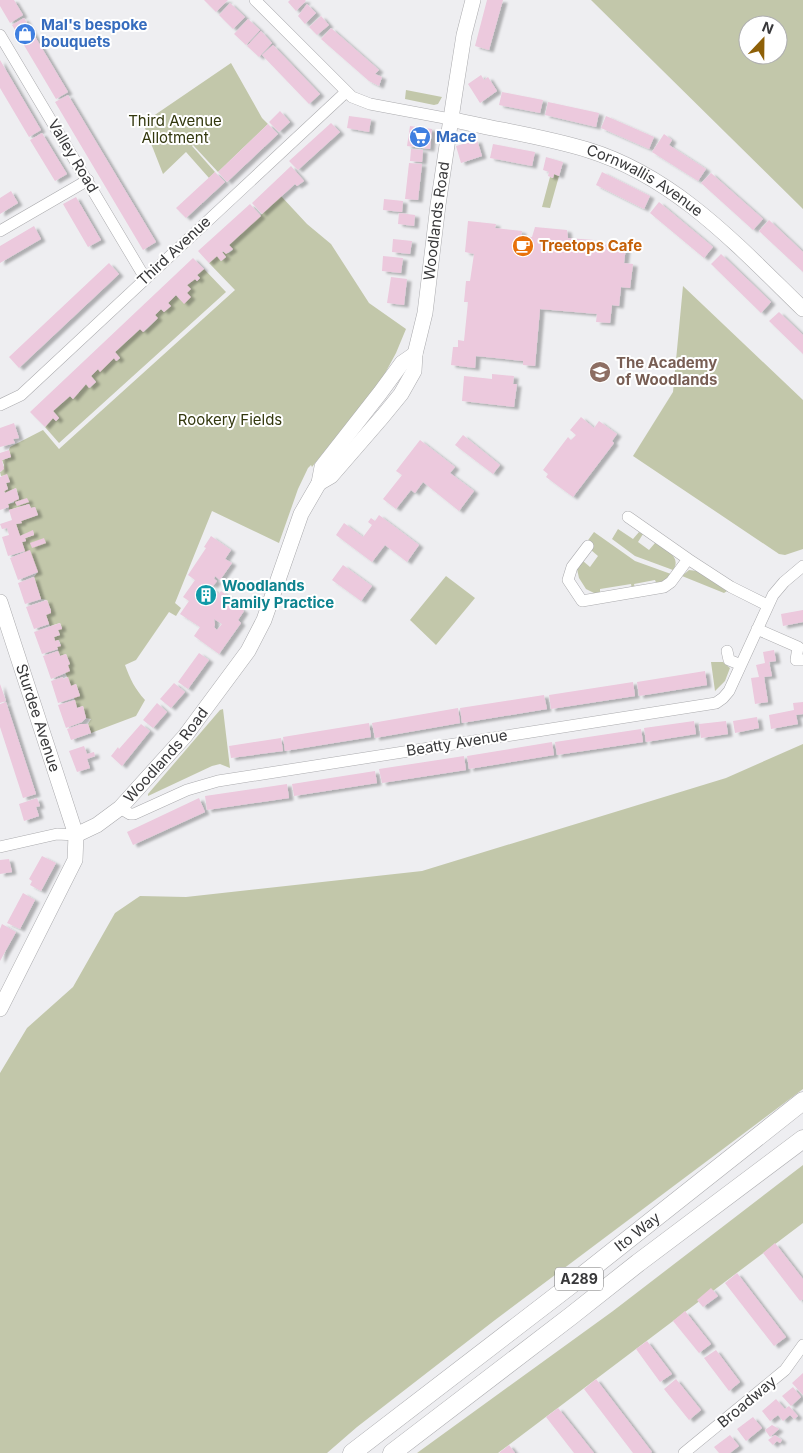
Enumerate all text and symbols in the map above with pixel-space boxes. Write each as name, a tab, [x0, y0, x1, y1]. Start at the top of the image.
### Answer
place label: MaI's bespoke bouquets	[41, 15, 148, 51]
north arrow	[738, 15, 788, 65]
text: N	[760, 18, 776, 37]
shop icon: MaI's bespoke bouquets	[13, 22, 37, 46]
park label: Third Avenue Allotment	[128, 111, 222, 147]
street label: Valley Road	[44, 115, 103, 196]
supermarket icon: Mace	[408, 125, 432, 149]
place label: Mace	[436, 127, 477, 146]
street label: Cornwallis Avenue	[584, 140, 707, 220]
street label: Woodlands Road	[419, 160, 453, 282]
street label: Third Avenue	[133, 212, 214, 290]
cafe icon: Treetops Cafe	[511, 234, 535, 258]
place label: Treetops Cafe	[539, 236, 642, 255]
place label: The Academy of Woodlands	[616, 353, 717, 389]
school or university icon: The Academy of Woodlands	[588, 360, 612, 384]
park label: Rookery Fields	[178, 410, 282, 429]
place label: Woodlands Family Practice	[222, 576, 334, 612]
building icon: Woodlands Family Practice	[194, 583, 218, 607]
street label: Sturdee Avenue	[12, 661, 65, 774]
street label: Woodlands Road	[119, 704, 212, 806]
street label: Beatty Avenue	[405, 725, 509, 760]
street label: Ito Way	[611, 1207, 664, 1255]
road number: A289	[555, 1268, 603, 1290]
street label: Broadway	[713, 1371, 780, 1432]

